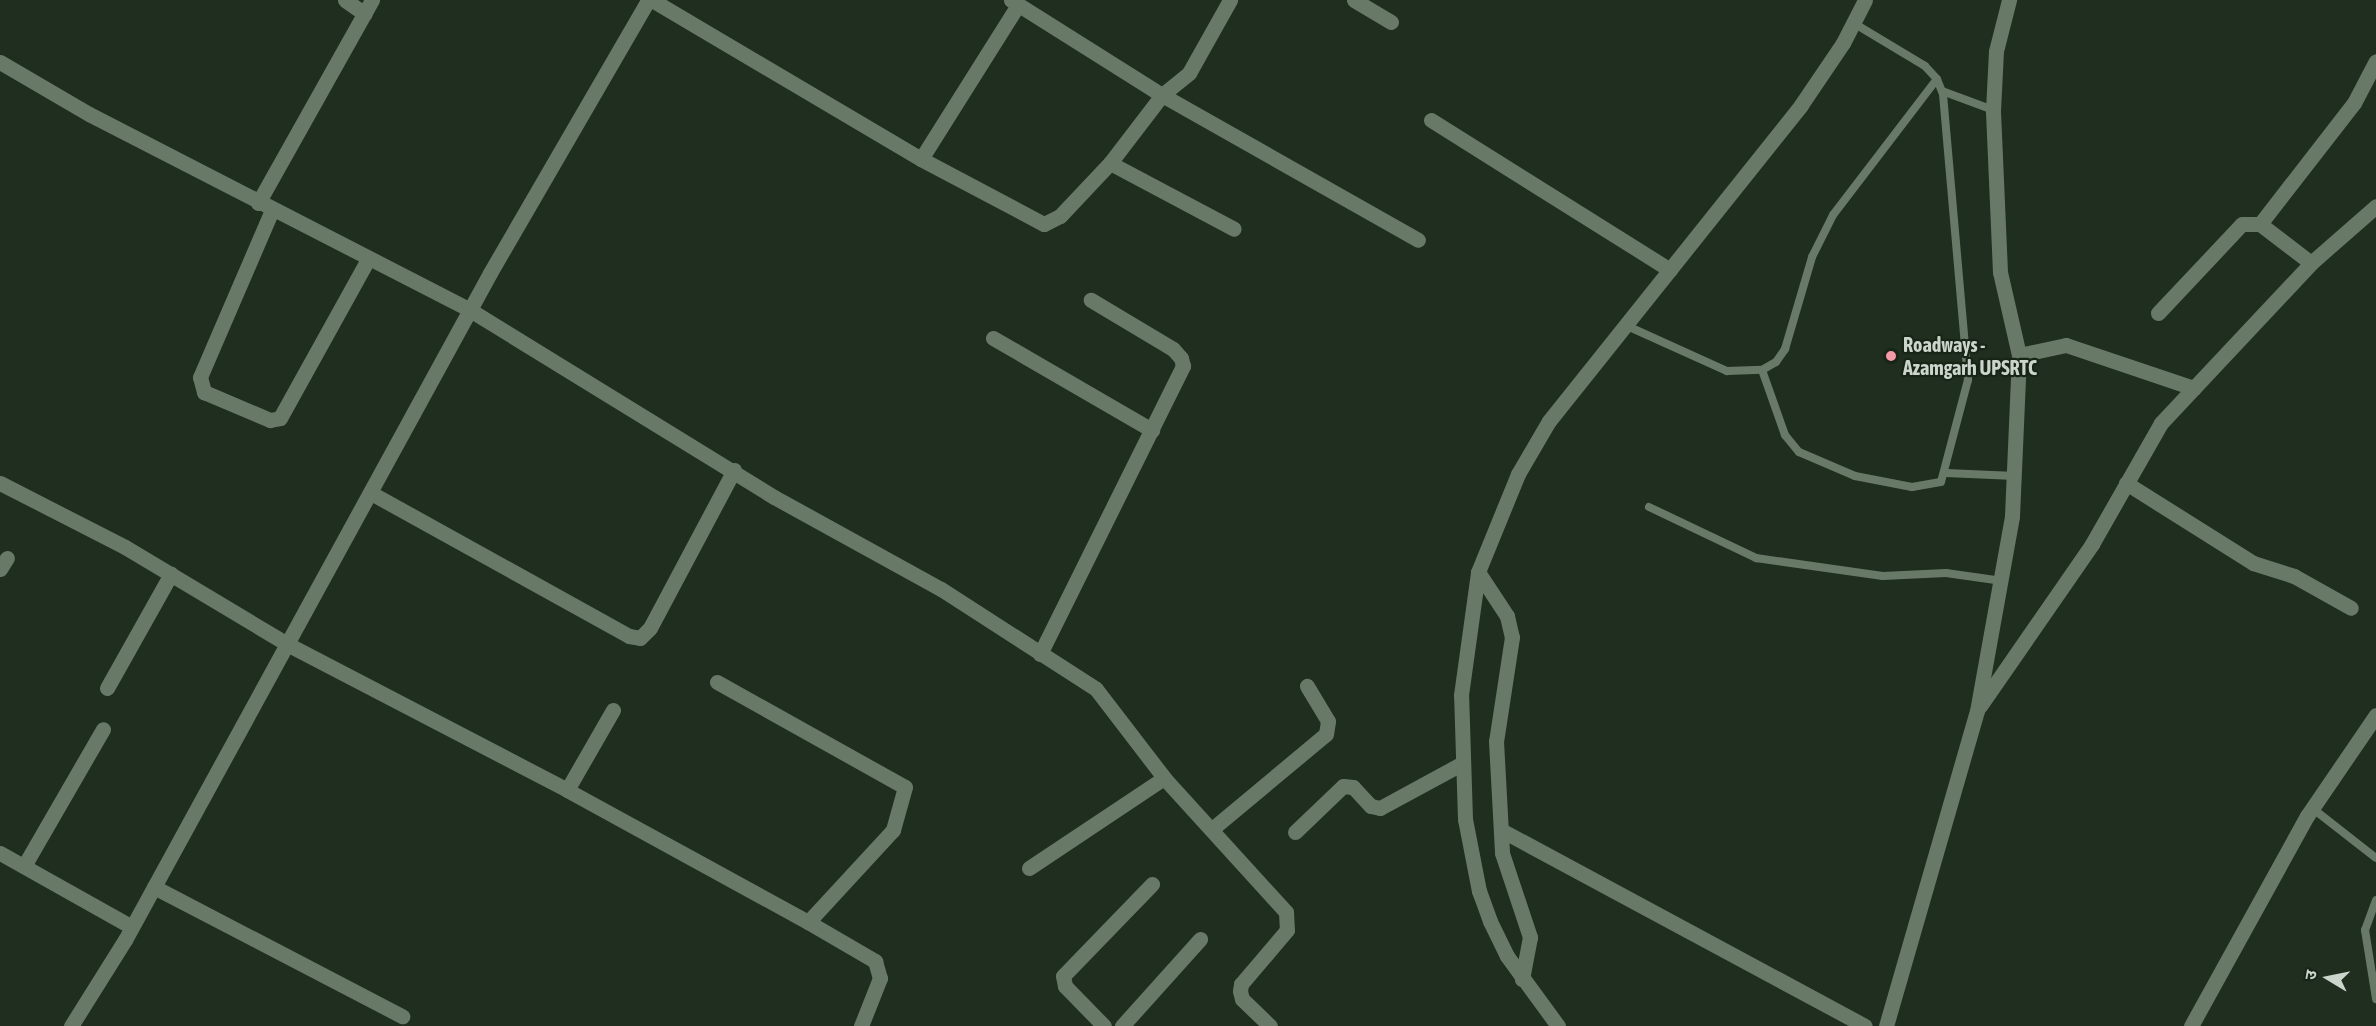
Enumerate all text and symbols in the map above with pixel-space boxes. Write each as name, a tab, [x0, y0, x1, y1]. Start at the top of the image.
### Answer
place label: Roadways - Azamgarh UPSRTC	[1903, 332, 2037, 379]
marker: Roadways - Azamgarh UPSRTC	[1884, 349, 1898, 363]
north arrow	[2298, 948, 2358, 1008]
text: उ	[2301, 969, 2320, 981]

